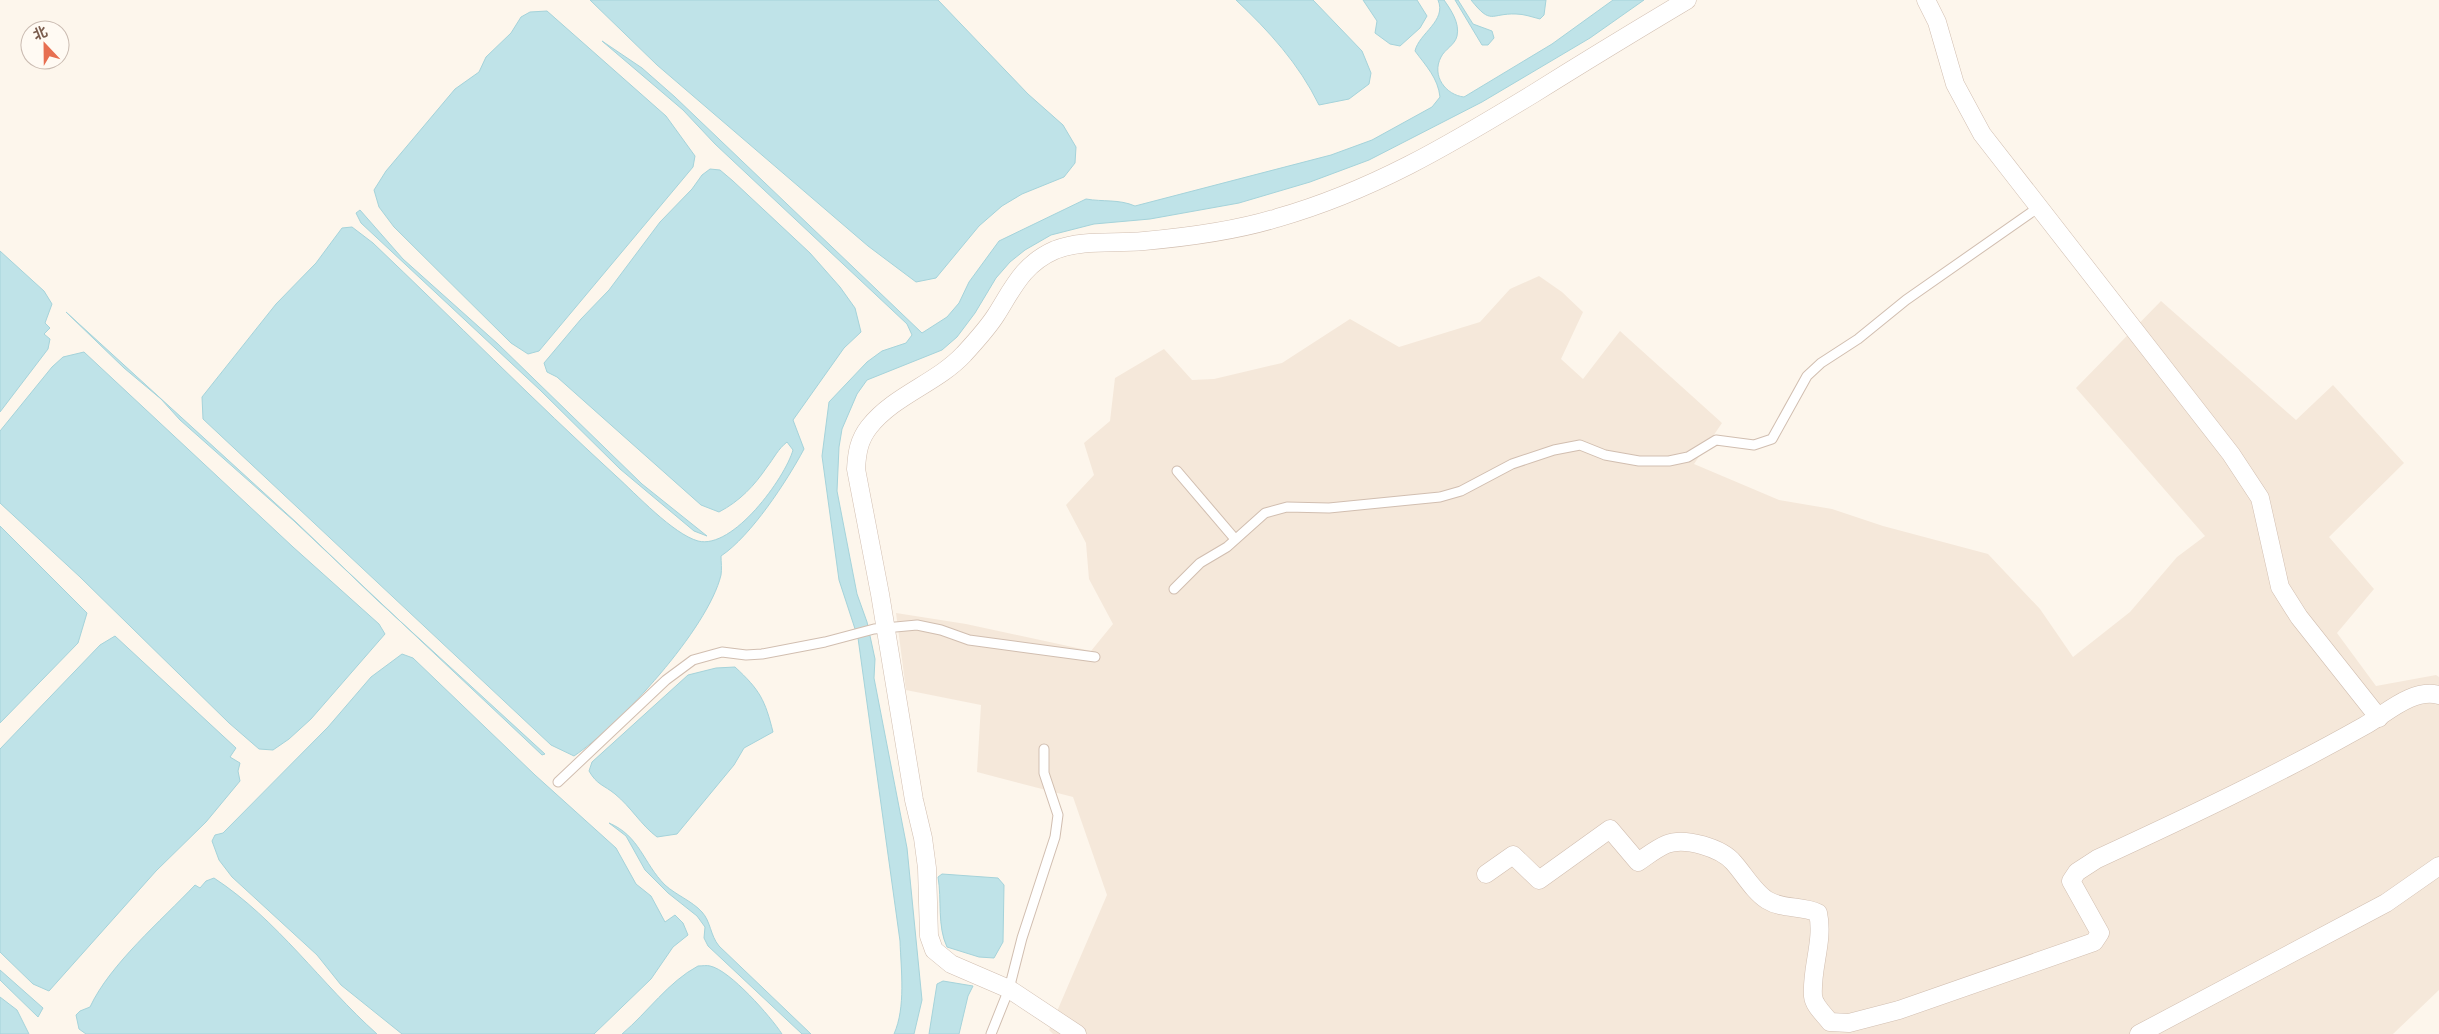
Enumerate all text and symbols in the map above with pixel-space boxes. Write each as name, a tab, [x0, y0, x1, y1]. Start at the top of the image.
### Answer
north arrow	[20, 20, 70, 70]
text: 北	[31, 23, 50, 43]

